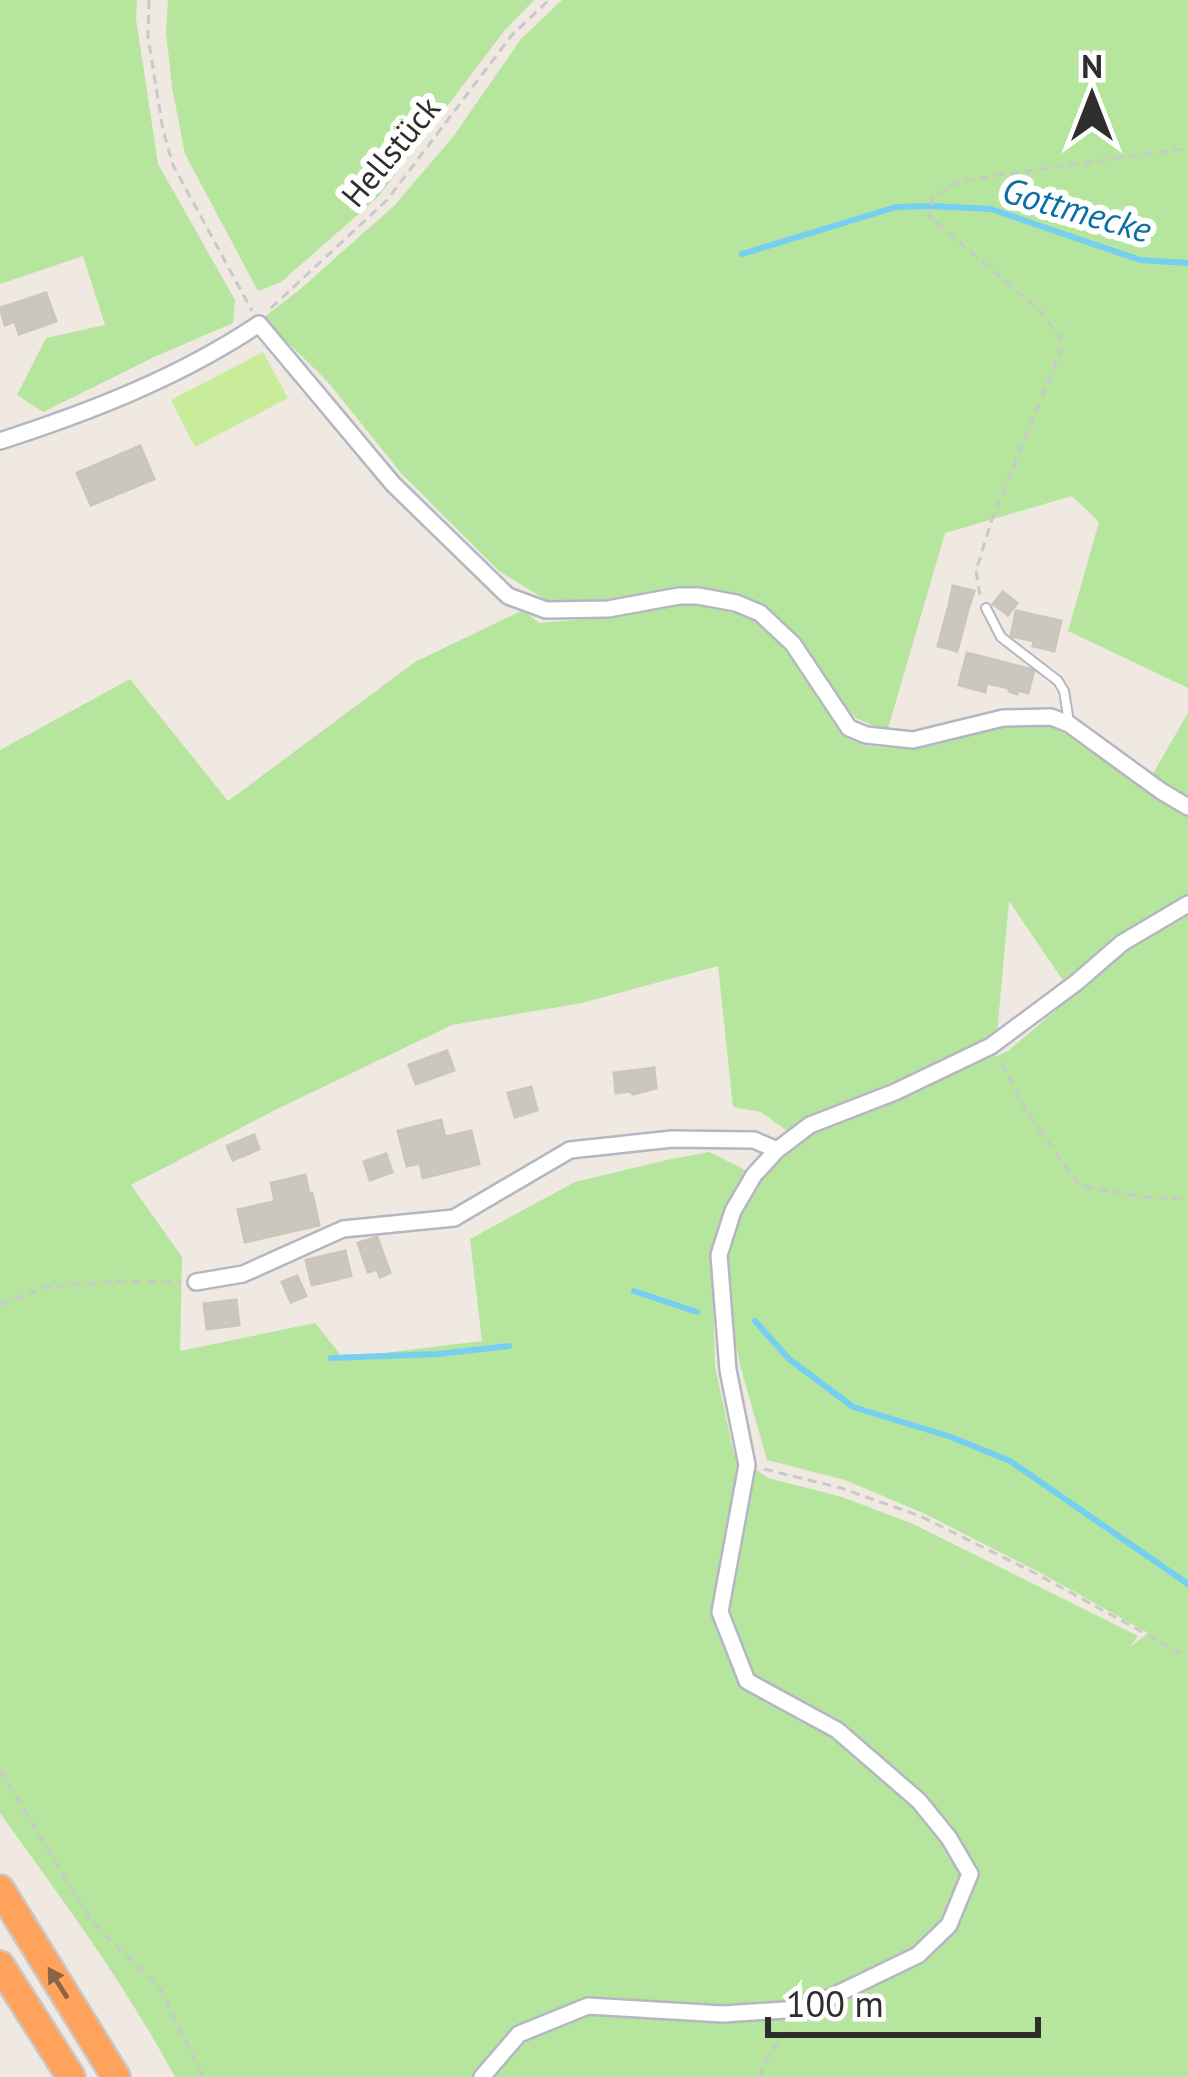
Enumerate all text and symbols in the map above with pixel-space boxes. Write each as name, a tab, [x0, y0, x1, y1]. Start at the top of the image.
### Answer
north arrow	[1032, 36, 1152, 156]
text: N	[1081, 44, 1103, 87]
street label: Hellstück	[331, 87, 449, 215]
water label: Gottmecke	[997, 165, 1157, 253]
scale bar	[768, 1963, 1038, 2037]
one-way arrow	[48, 1966, 69, 2000]
text: 100 m	[786, 1980, 884, 2027]

